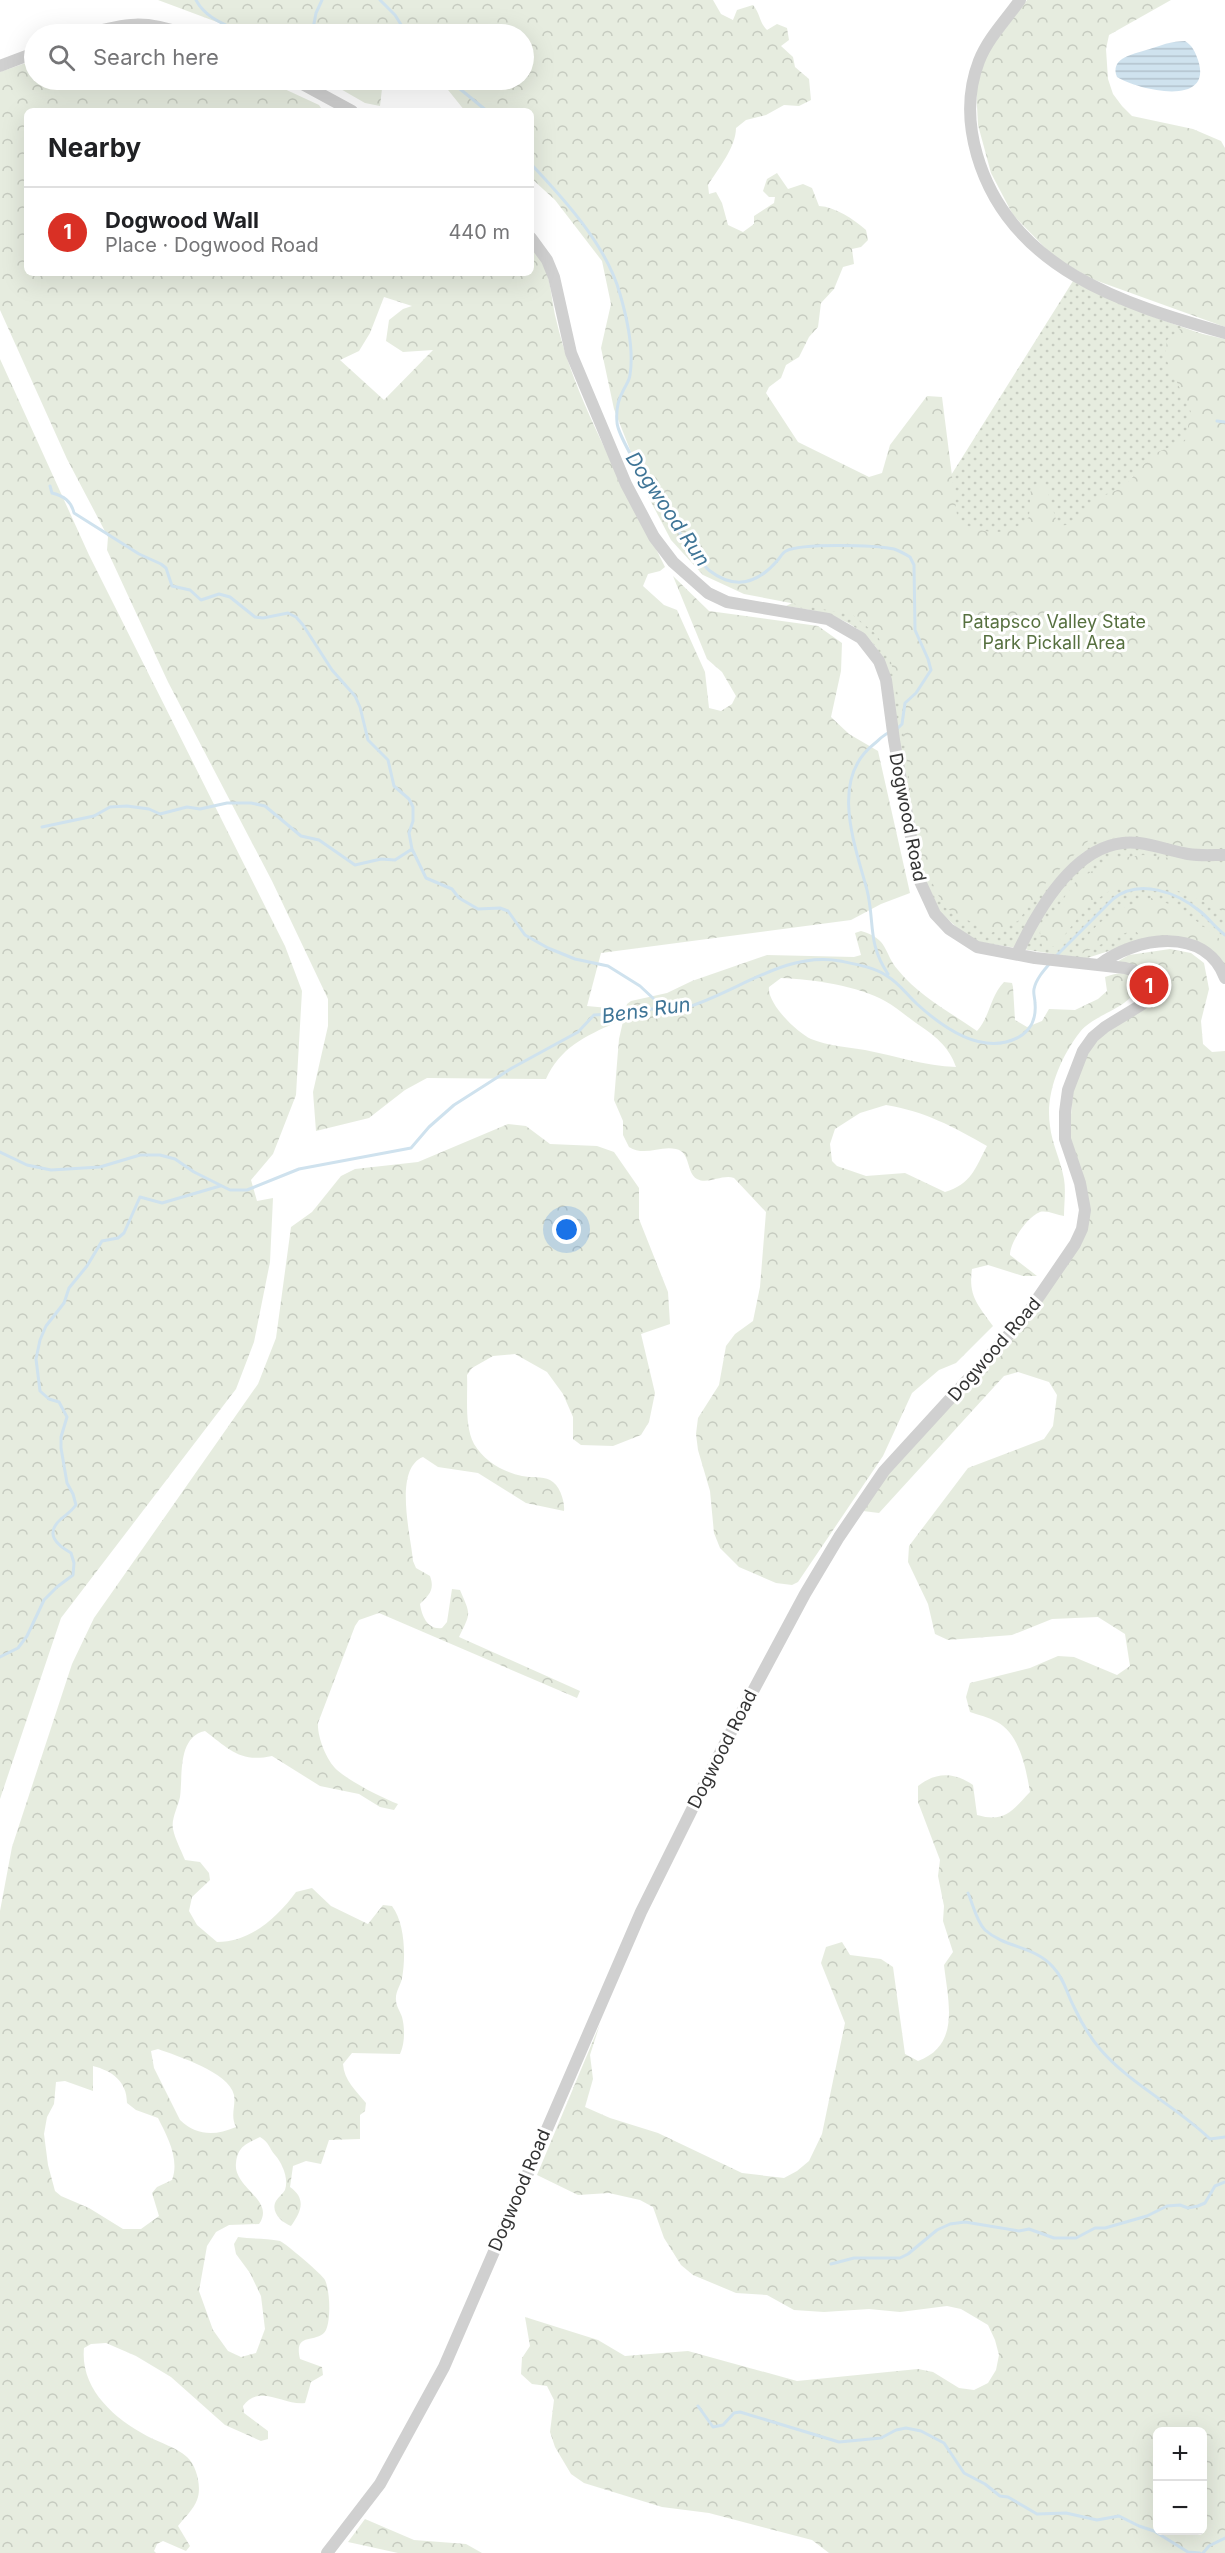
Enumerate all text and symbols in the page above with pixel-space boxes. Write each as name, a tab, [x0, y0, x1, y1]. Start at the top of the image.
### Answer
search box	[24, 24, 534, 90]
icon: search	[45, 41, 78, 74]
text: Search here	[93, 44, 219, 70]
text: Nearby	[48, 132, 141, 163]
text: Dogwood Wall	[105, 207, 259, 233]
text: 1	[63, 220, 72, 244]
text: 440 m	[448, 220, 510, 244]
text: Place · Dogwood Road	[105, 233, 319, 257]
water label: Dogwood Run	[621, 447, 715, 571]
park label: Patapsco Valley State Park Pickall Area	[962, 611, 1146, 653]
street label: Dogwood Road	[885, 751, 931, 883]
pin: 1	[1130, 962, 1168, 1008]
water label: Bens Run	[600, 992, 692, 1028]
your location	[552, 1215, 581, 1244]
street label: Dogwood Road	[943, 1293, 1045, 1405]
street label: Dogwood Road	[683, 1686, 761, 1812]
street label: Dogwood Road	[484, 2126, 554, 2254]
map controls	[1153, 2427, 1207, 2535]
button: +	[1153, 2427, 1207, 2481]
button: −	[1153, 2481, 1207, 2535]

